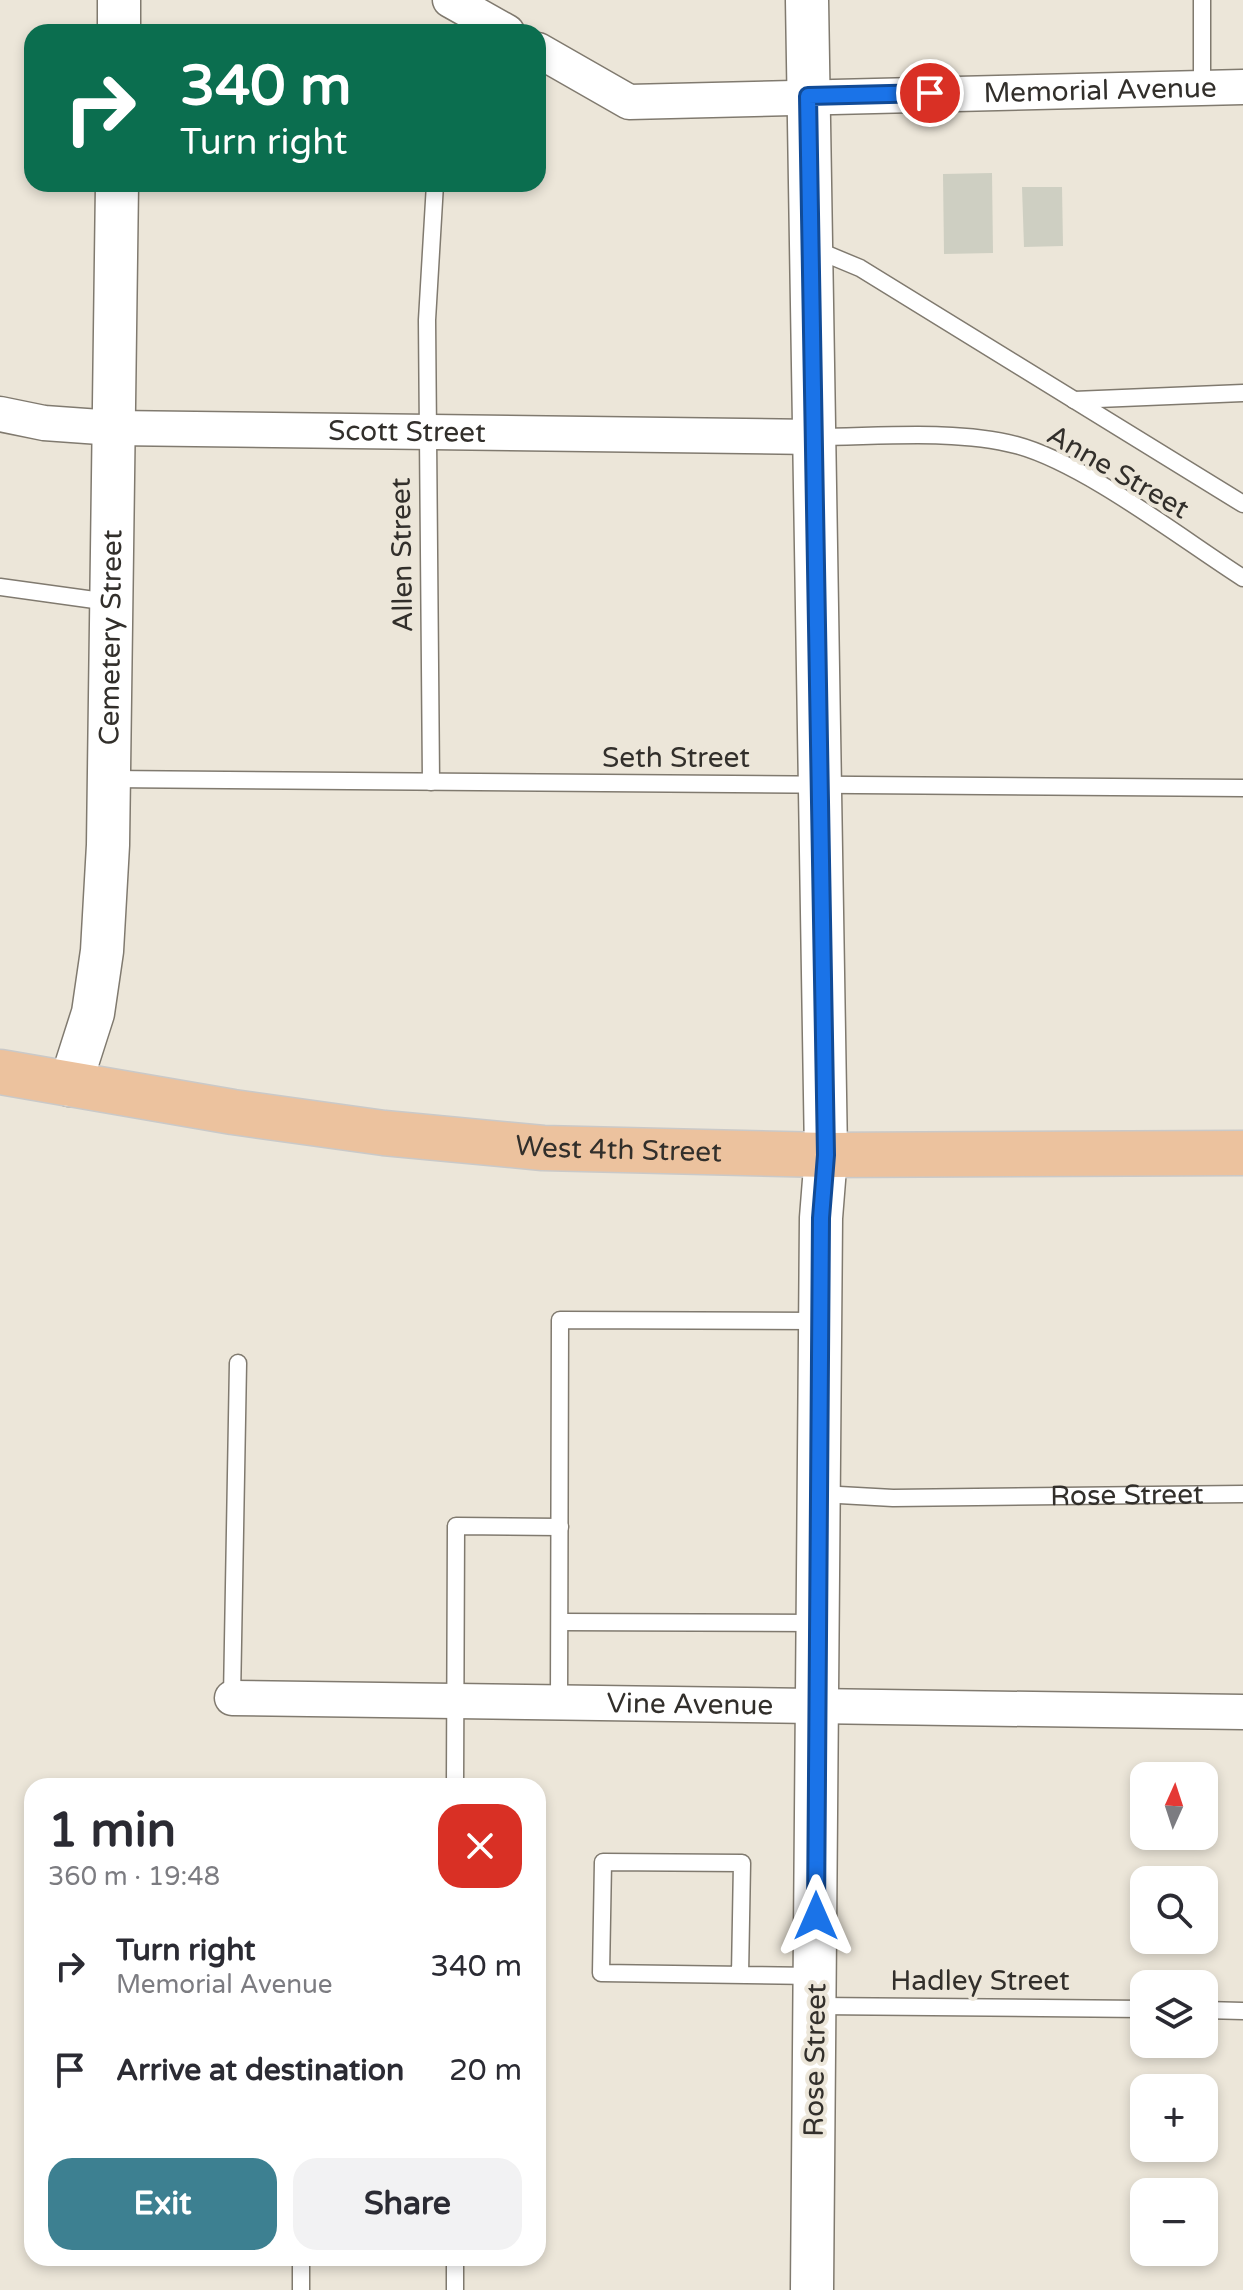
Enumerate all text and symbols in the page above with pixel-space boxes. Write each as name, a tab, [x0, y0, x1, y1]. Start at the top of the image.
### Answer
text: 340 m	[180, 53, 351, 120]
icon: right	[48, 56, 152, 160]
pin	[896, 59, 964, 127]
icon: arrive	[908, 71, 952, 115]
street label: Memorial Avenue	[983, 71, 1217, 110]
text: Turn right	[180, 121, 347, 164]
street label: Scott Street	[328, 414, 486, 450]
street label: Anne Street	[1041, 418, 1195, 526]
street label: Allen Street	[384, 477, 420, 633]
street label: Cemetery Street	[92, 529, 129, 746]
street label: Seth Street	[602, 741, 750, 775]
street label: West 4th Street	[513, 1128, 723, 1169]
street label: Rose Street	[1050, 1477, 1204, 1513]
street label: Vine Avenue	[606, 1686, 773, 1722]
north arrow	[1130, 1762, 1218, 1850]
map controls	[1130, 1762, 1218, 2266]
text: 1 min	[48, 1802, 176, 1860]
button: close	[438, 1804, 522, 1888]
text: 360 m · 19:48	[48, 1861, 220, 1892]
button: search	[1130, 1866, 1218, 1954]
position arrow	[774, 1874, 858, 1958]
text: Turn right	[116, 1932, 256, 1969]
icon: right	[48, 1944, 92, 1988]
text: 340 m	[430, 1948, 522, 1985]
street label: Hadley Street	[890, 1964, 1070, 1998]
text: Memorial Avenue	[116, 1969, 332, 2000]
button: layers	[1130, 1970, 1218, 2058]
street label: Rose Street	[797, 1983, 833, 2137]
icon: arrive	[48, 2048, 92, 2092]
text: Arrive at destination	[116, 2052, 404, 2089]
text: 20 m	[449, 2052, 522, 2089]
button: +	[1130, 2074, 1218, 2162]
button: Exit	[48, 2158, 277, 2250]
button: Share	[293, 2158, 522, 2250]
button: −	[1130, 2178, 1218, 2266]

